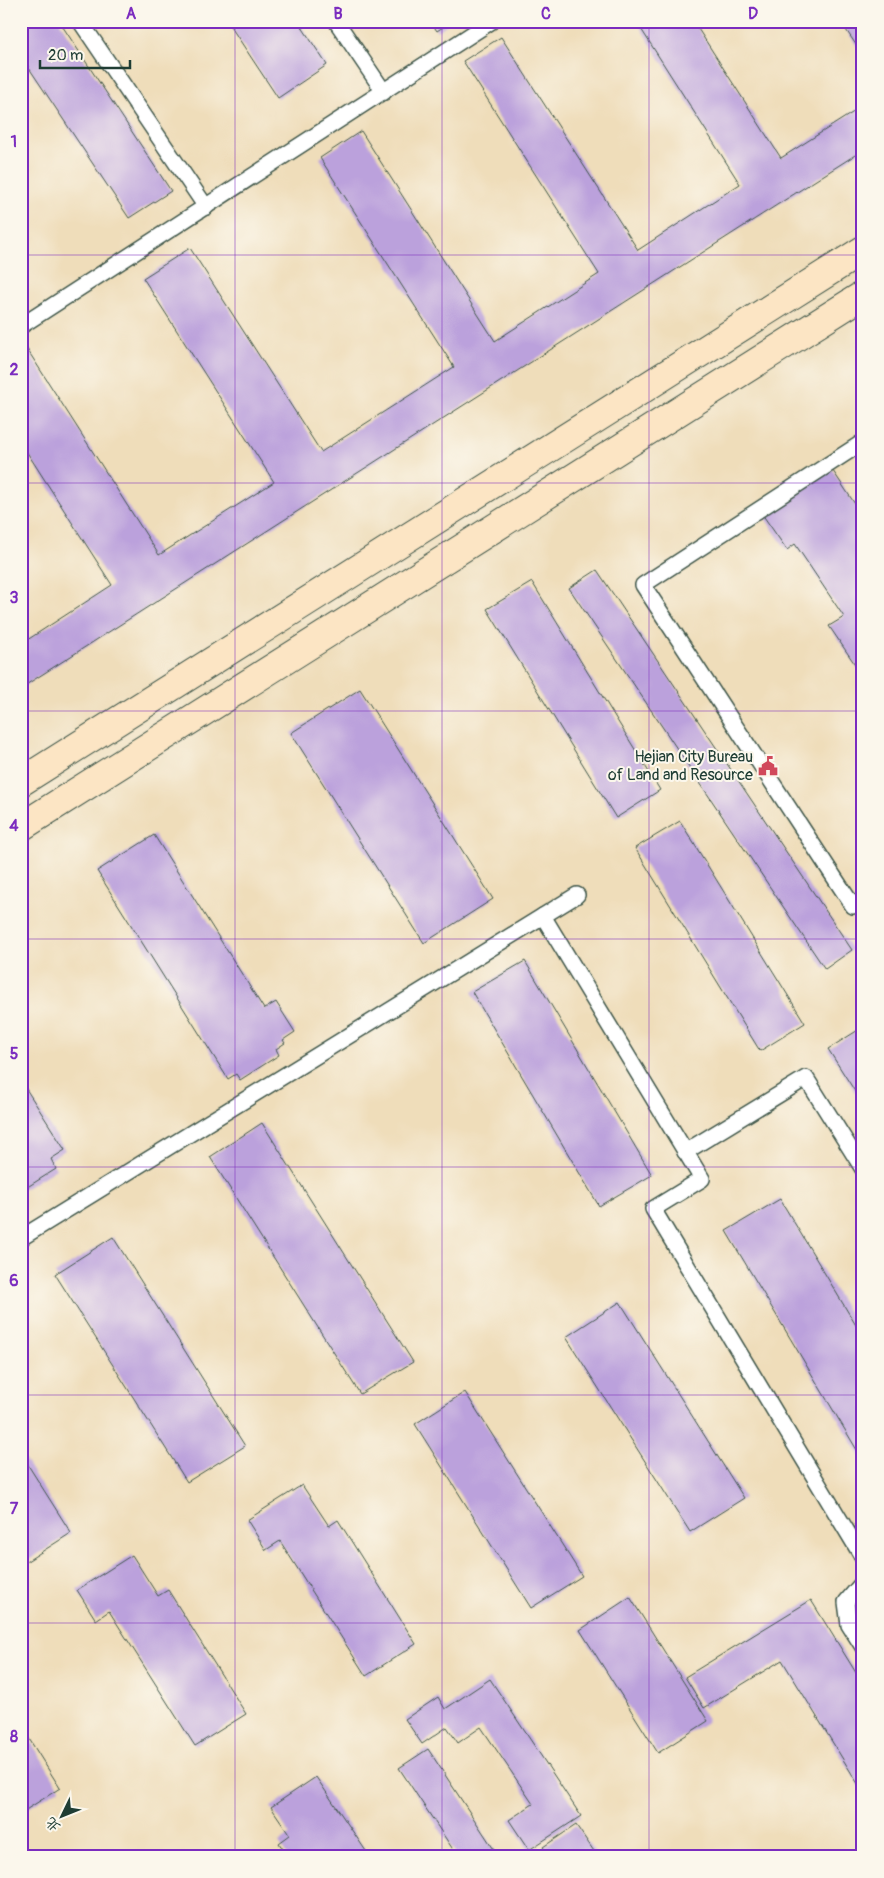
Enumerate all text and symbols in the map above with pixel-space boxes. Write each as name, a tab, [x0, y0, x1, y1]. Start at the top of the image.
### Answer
text: A	[126, 4, 137, 24]
text: B	[333, 4, 343, 24]
text: C	[541, 4, 551, 24]
text: D	[748, 4, 758, 24]
scale bar	[40, 38, 130, 70]
text: 20 m	[48, 46, 83, 65]
text: 1	[11, 132, 17, 152]
text: 2	[10, 360, 19, 380]
text: 3	[10, 588, 19, 608]
place label: Hejian City Bureau of Land and Resource	[608, 747, 753, 785]
public building icon: Hejian City Bureau of Land and Resource	[757, 755, 779, 777]
text: 4	[9, 816, 19, 836]
text: 5	[10, 1044, 19, 1064]
text: 6	[9, 1271, 19, 1291]
text: 7	[10, 1499, 19, 1519]
text: 8	[10, 1727, 18, 1747]
north arrow	[38, 1790, 88, 1840]
text: 北	[42, 1814, 64, 1835]

